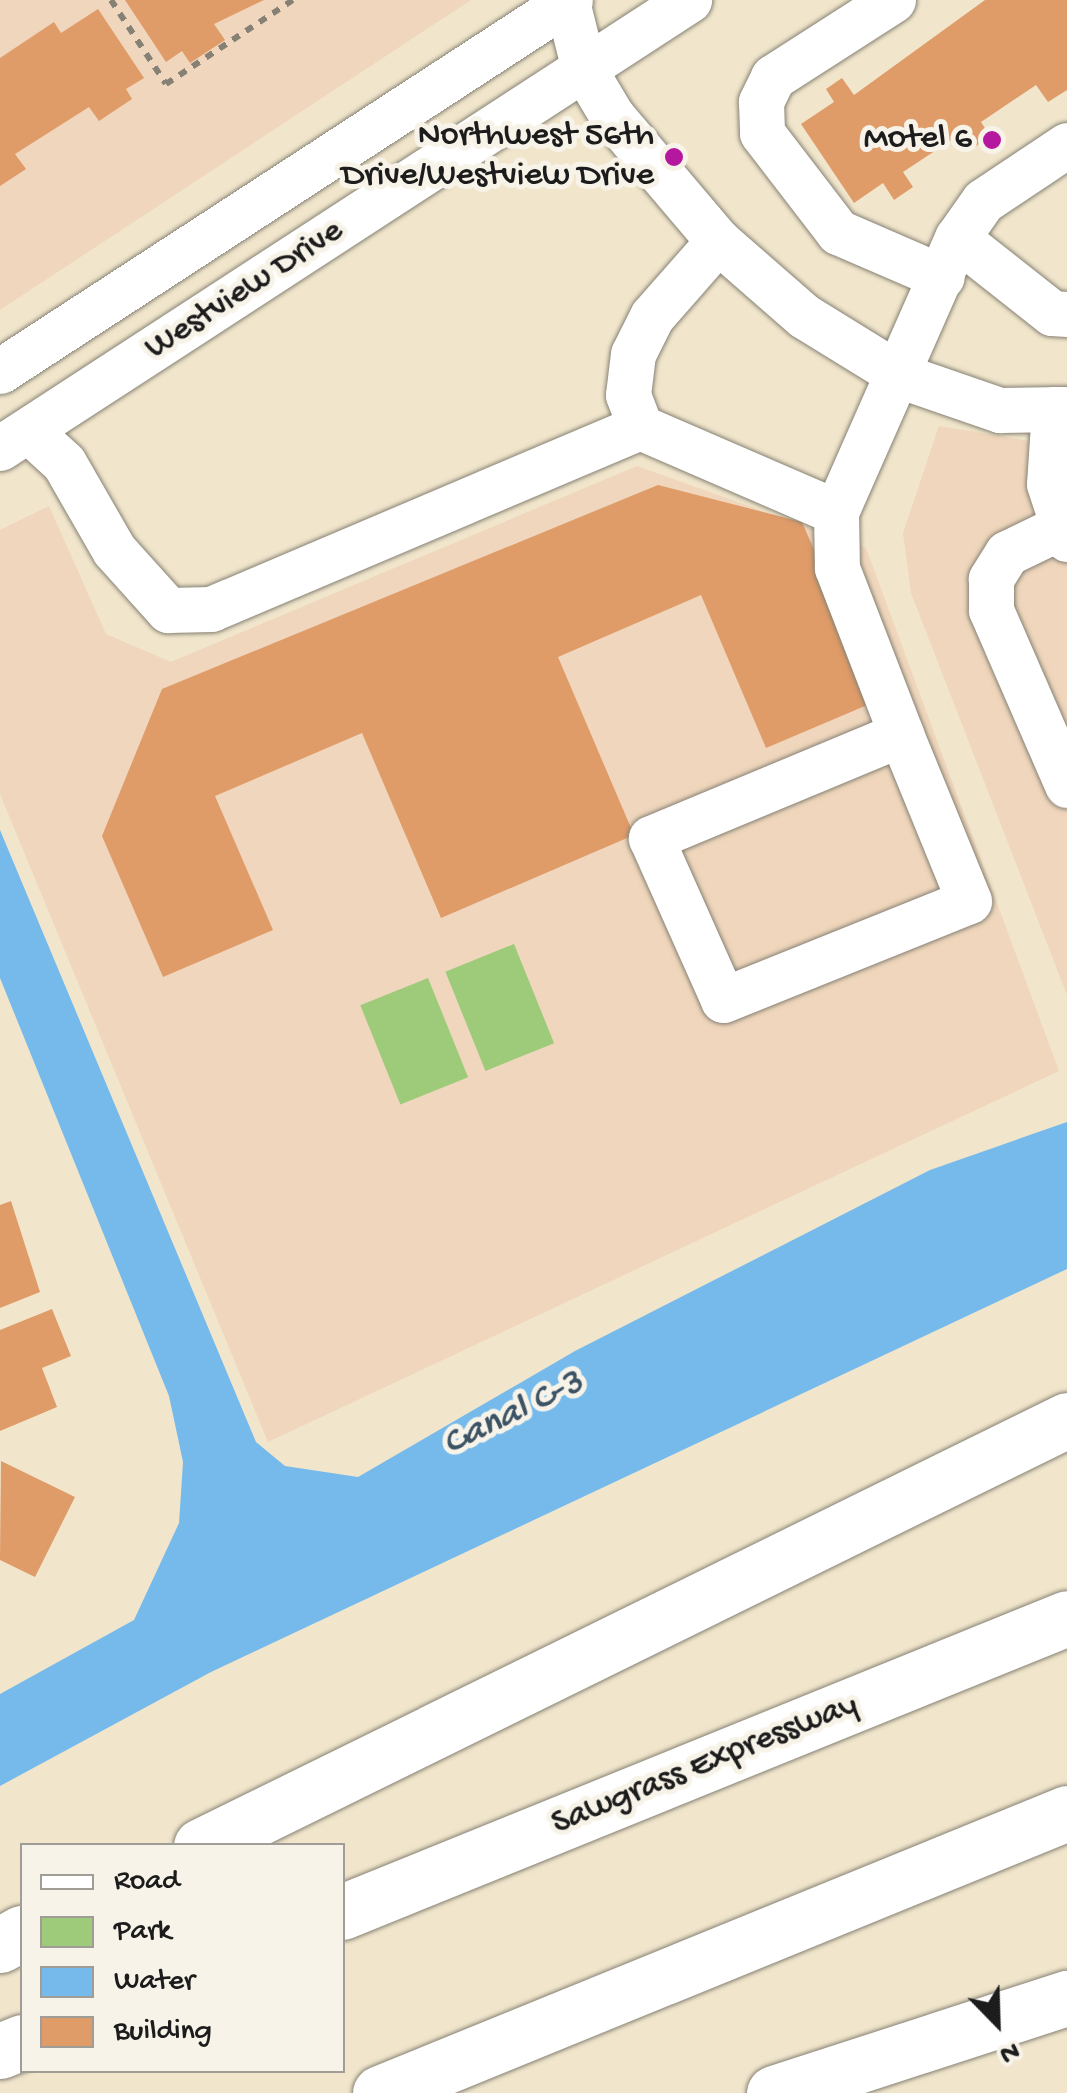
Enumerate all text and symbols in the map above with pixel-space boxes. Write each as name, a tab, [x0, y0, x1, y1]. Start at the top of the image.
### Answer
place label: Northwest 56th Drive/Westview Drive	[342, 116, 654, 198]
place label: Motel 6	[863, 119, 972, 161]
marker: Motel 6	[981, 129, 1003, 151]
marker: Northwest 56th Drive/Westview Drive	[663, 146, 685, 168]
street label: Westview Drive	[138, 211, 352, 371]
water label: Canal C-3	[436, 1362, 592, 1468]
street label: Sawgrass Expressway	[546, 1684, 864, 1846]
legend	[20, 1843, 345, 2073]
text: Road	[114, 1865, 180, 1900]
text: Park	[114, 1915, 171, 1950]
text: Water	[114, 1965, 195, 2000]
north arrow	[947, 1973, 1047, 2073]
text: Building	[114, 2015, 212, 2050]
text: N	[994, 2032, 1024, 2070]

